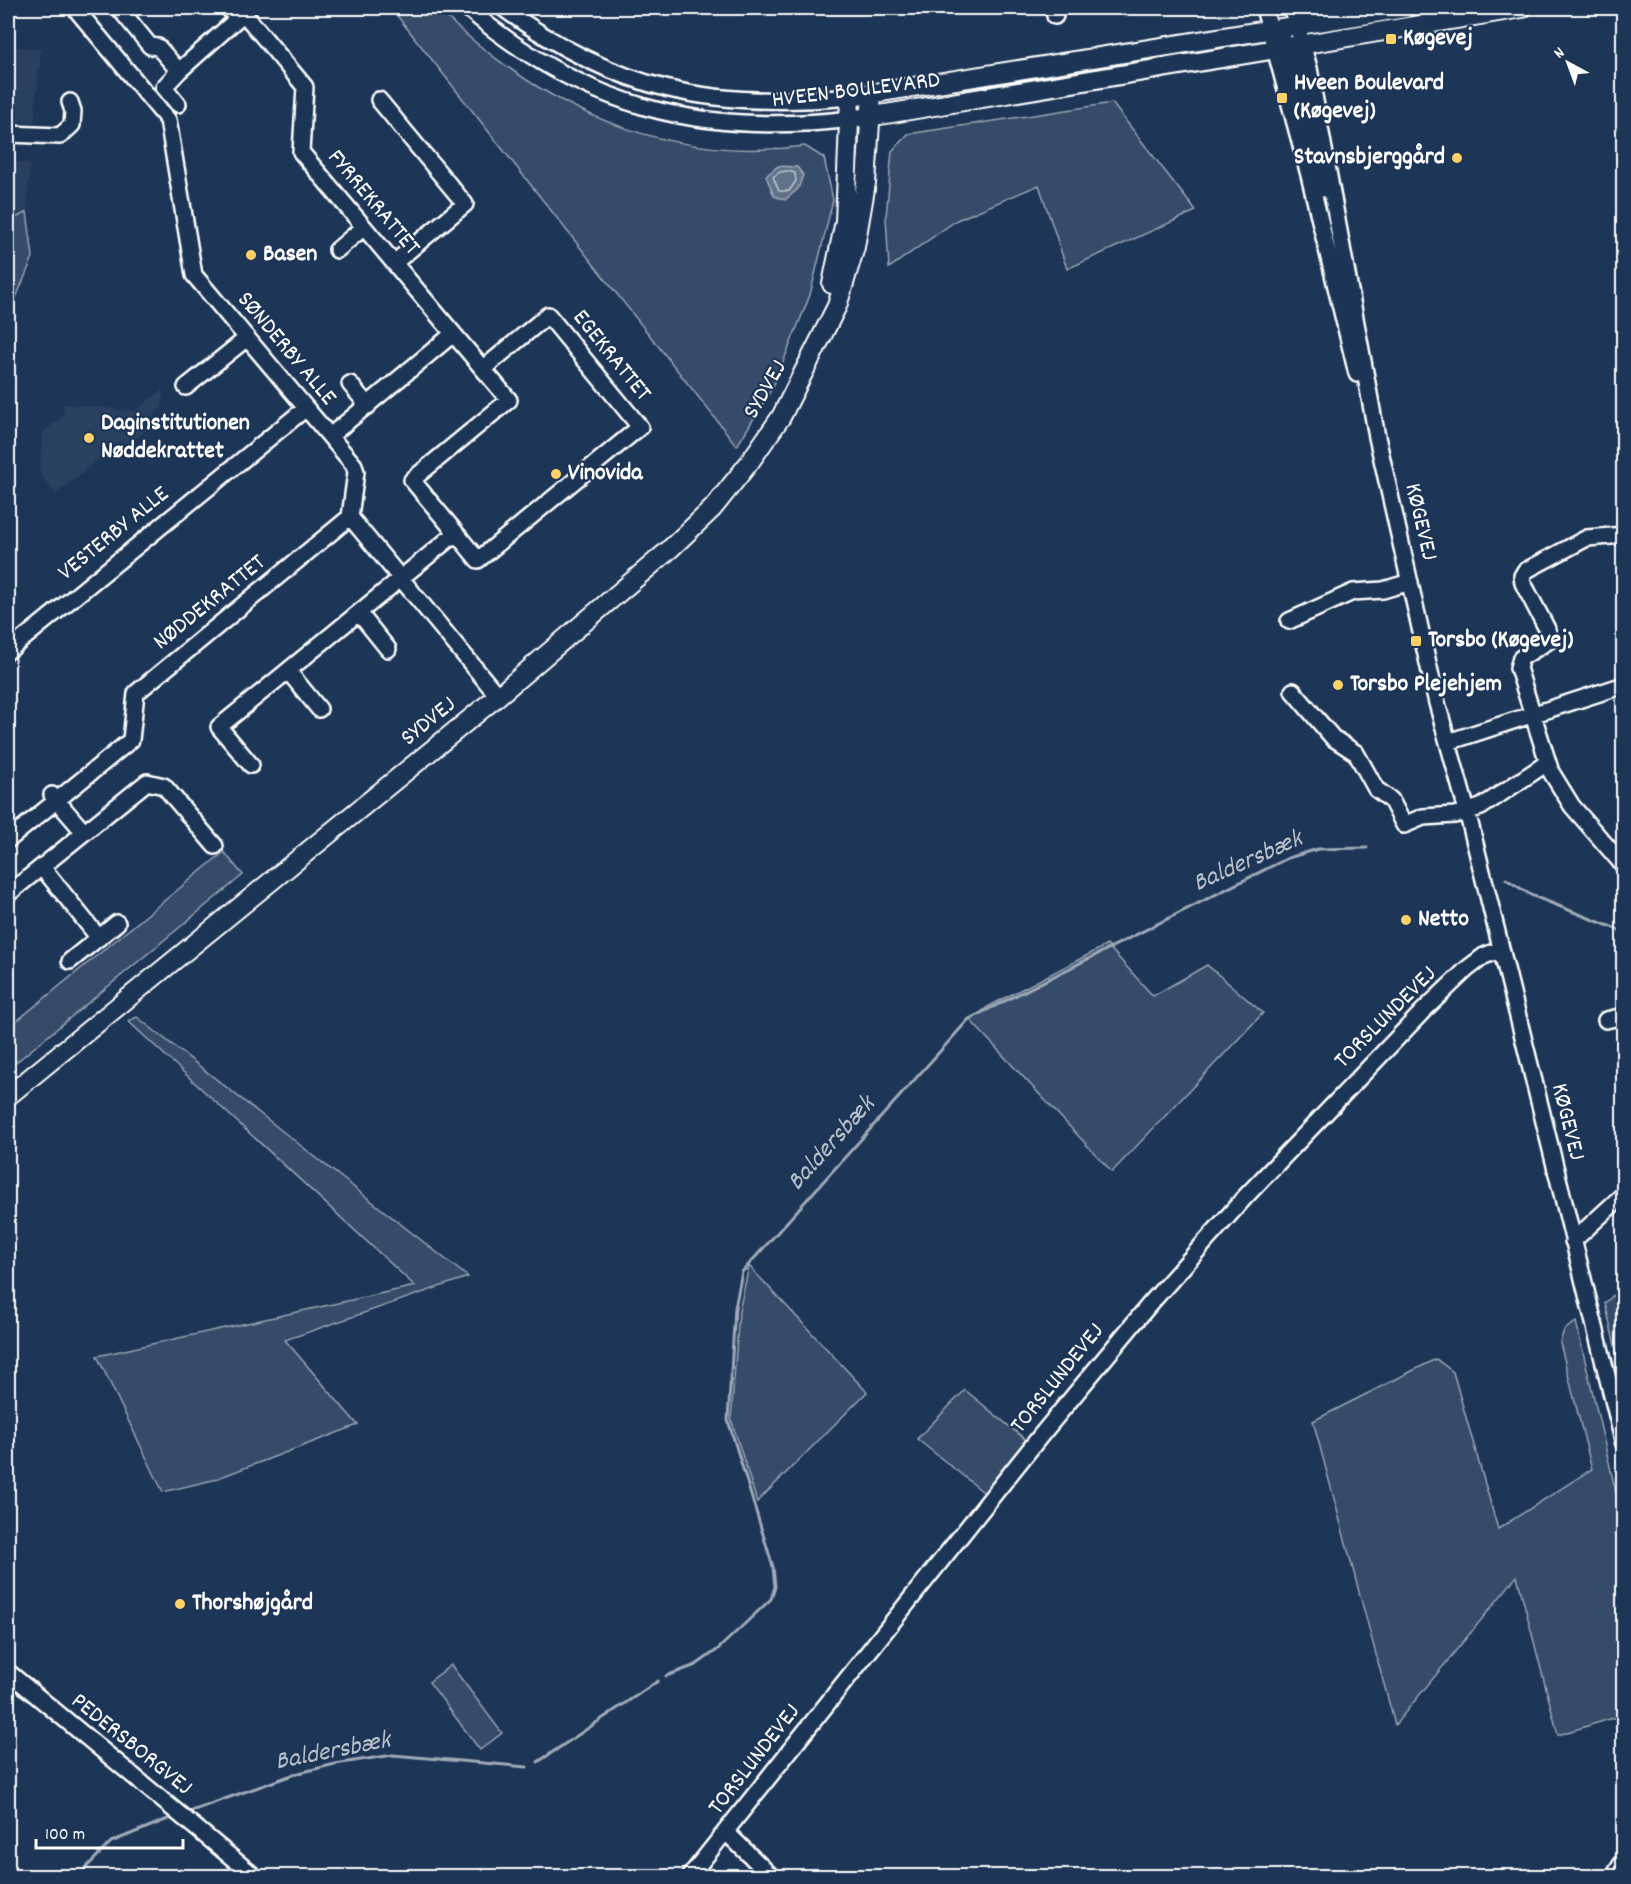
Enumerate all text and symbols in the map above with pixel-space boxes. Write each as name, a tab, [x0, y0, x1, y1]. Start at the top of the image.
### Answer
place label: Køgevej	[1403, 22, 1473, 56]
marker: Køgevej	[1384, 32, 1398, 46]
north arrow	[1538, 33, 1598, 93]
text: N	[1549, 42, 1570, 65]
street label: HVEEN BOULEVARD	[770, 64, 942, 118]
place label: Hveen Boulevard (Køgevej)	[1294, 67, 1444, 129]
marker: Hveen Boulevard (Køgevej)	[1275, 91, 1289, 105]
place label: Stavnsbjerggård	[1294, 141, 1445, 175]
street label: FYRREKRATTET	[318, 143, 428, 264]
marker: Stavnsbjerggård	[1450, 151, 1464, 165]
place label: Basen	[263, 238, 317, 272]
marker: Basen	[244, 248, 258, 262]
street label: SØNDERBY ALLE	[228, 285, 344, 414]
street label: EGEKRATTET	[563, 303, 659, 410]
street label: SYDVEJ	[736, 354, 796, 426]
place label: Daginstitutionen Nøddekrattet	[101, 407, 250, 469]
marker: Daginstitutionen Nøddekrattet	[82, 431, 96, 445]
place label: Vinovida	[568, 457, 643, 491]
marker: Vinovida	[549, 467, 563, 481]
street label: VESTERBY ALLE	[51, 478, 177, 590]
street label: KØGEVEJ	[1395, 480, 1445, 564]
street label: NØDDEKRATTET	[146, 547, 274, 659]
place label: Torsbo (Køgevej)	[1428, 624, 1573, 658]
marker: Torsbo (Køgevej)	[1409, 634, 1423, 648]
place label: Torsbo Plejehjem	[1350, 668, 1502, 702]
marker: Torsbo Plejehjem	[1331, 678, 1345, 692]
street label: SYDVEJ	[394, 689, 464, 755]
water label: Baldersbæk	[1187, 820, 1311, 903]
place label: Netto	[1418, 903, 1469, 937]
marker: Netto	[1399, 913, 1413, 927]
street label: TORSLUNDEVEJ	[1327, 959, 1445, 1077]
street label: KØGEVEJ	[1541, 1080, 1593, 1164]
water label: Baldersbæk	[779, 1087, 886, 1200]
street label: TORSLUNDEVEJ	[1003, 1316, 1113, 1442]
place label: Thorshøjgård	[192, 1587, 313, 1621]
marker: Thorshøjgård	[173, 1597, 187, 1611]
street label: PEDERSBORGVEJ	[63, 1685, 199, 1805]
street label: TORSLUNDEVEJ	[701, 1697, 809, 1823]
water label: Baldersbæk	[272, 1722, 396, 1781]
scale bar	[36, 1812, 183, 1850]
text: 100 m	[45, 1823, 85, 1848]

